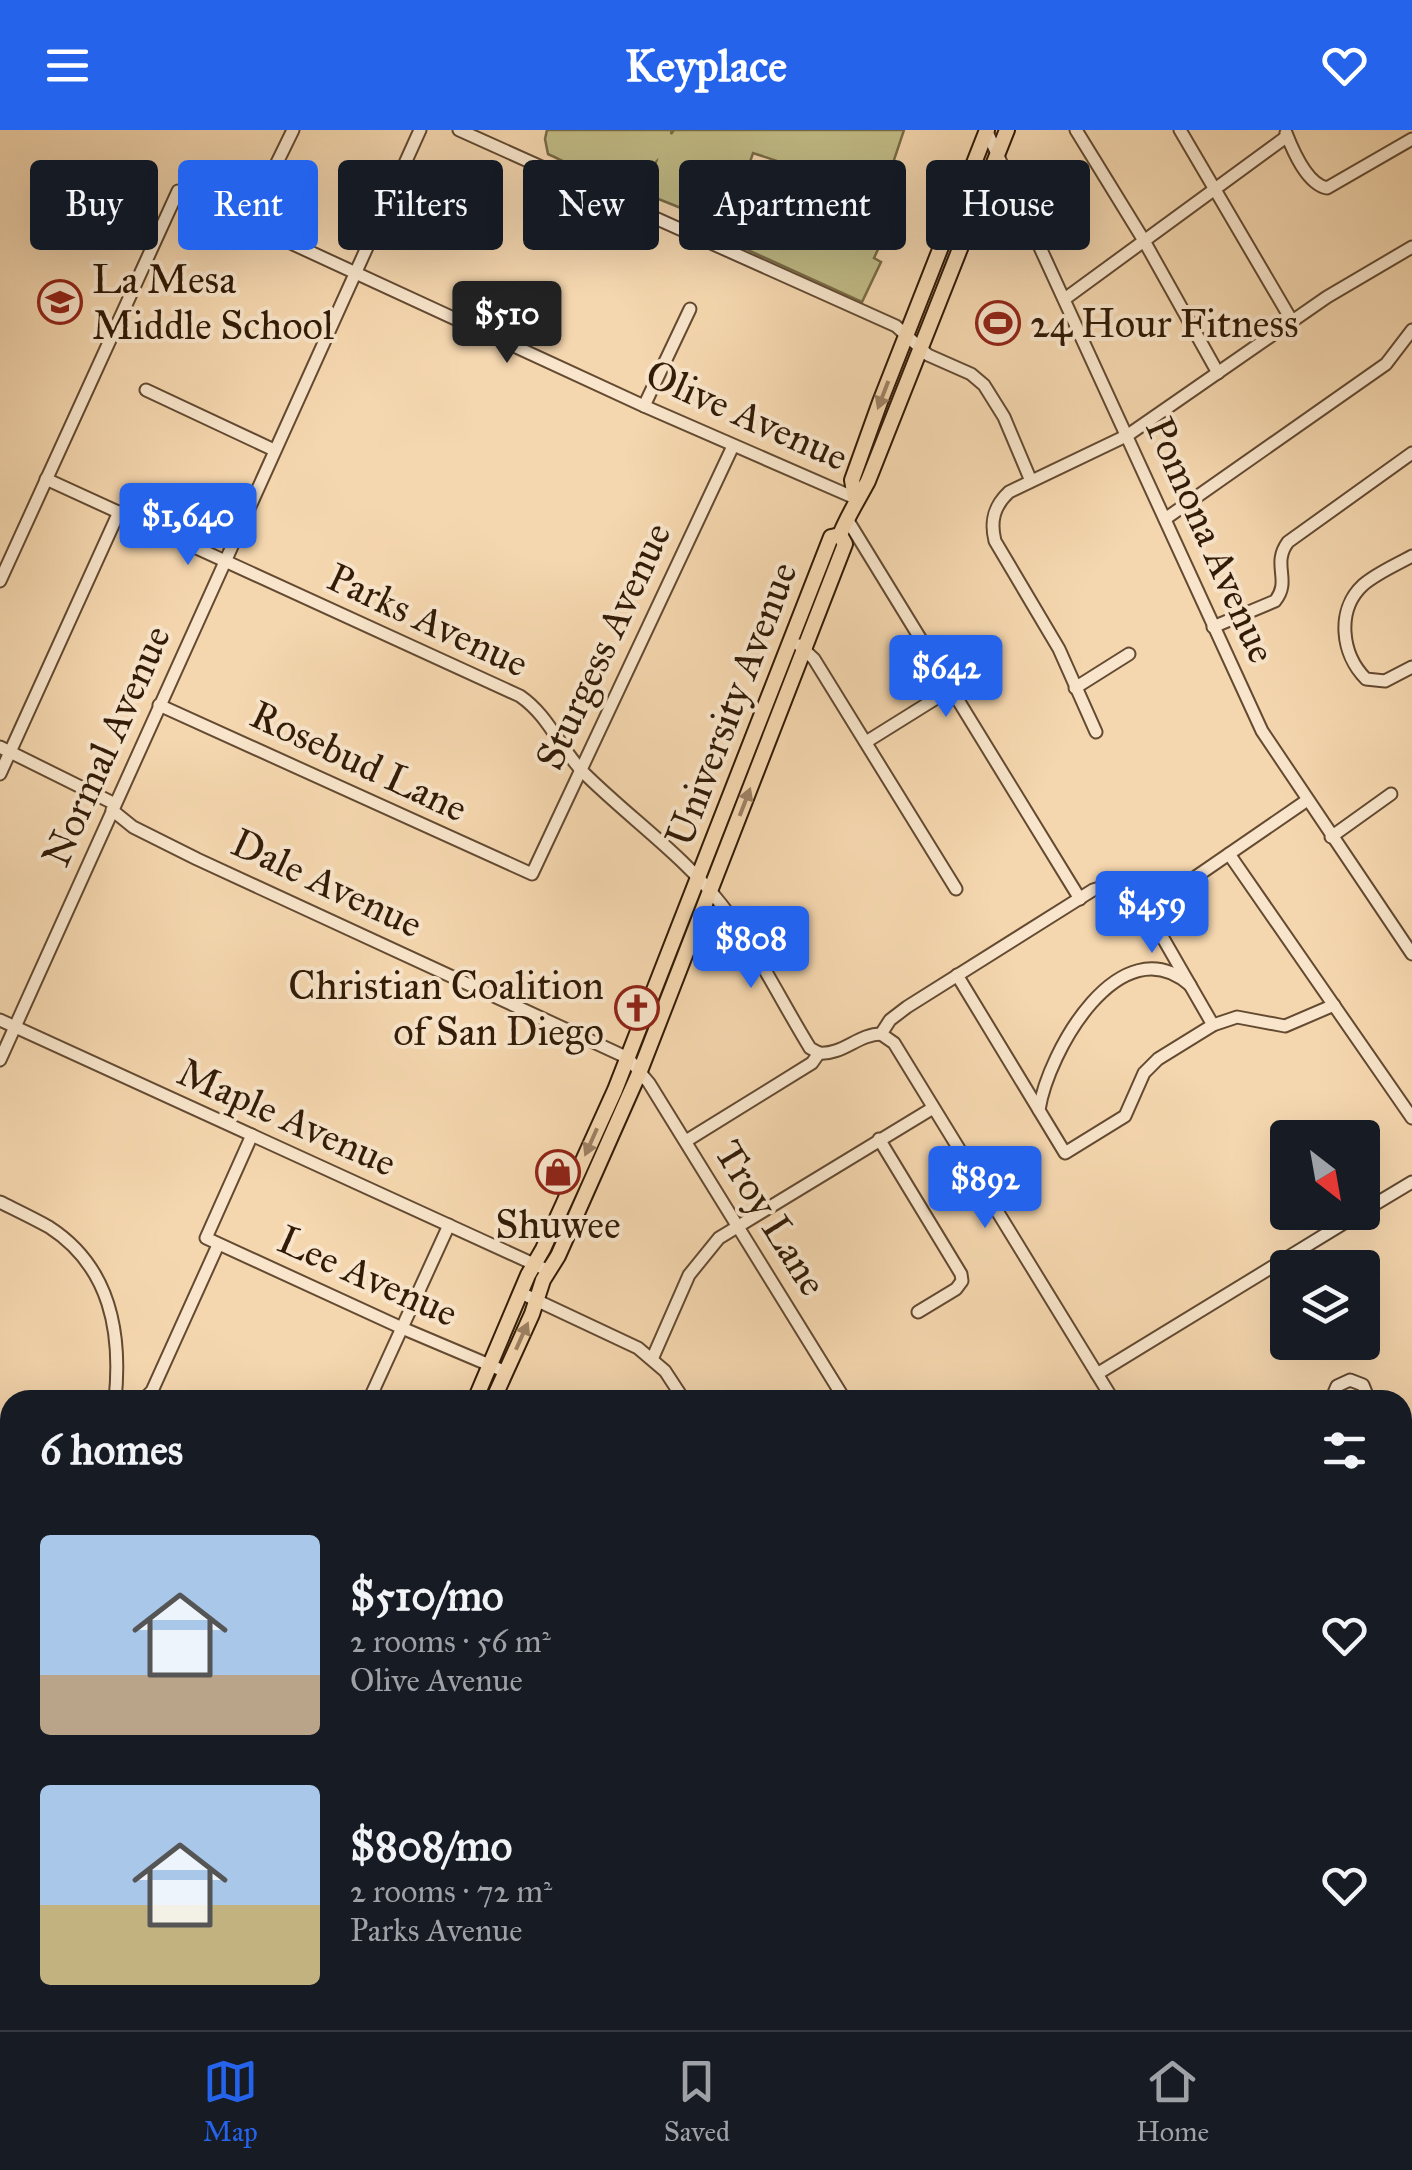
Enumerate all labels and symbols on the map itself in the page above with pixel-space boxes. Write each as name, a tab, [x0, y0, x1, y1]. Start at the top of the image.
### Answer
place label: La Mesa Middle School	[92, 255, 334, 350]
school or university icon: La Mesa Middle School	[37, 279, 83, 325]
pin: $510	[448, 281, 566, 366]
place label: 24 Hour Fitness	[1030, 299, 1299, 348]
sports icon: 24 Hour Fitness	[975, 300, 1021, 346]
street label: Olive Avenue	[638, 349, 856, 481]
one-way arrow	[874, 380, 890, 410]
street label: Pomona Avenue	[1135, 410, 1287, 670]
pin: $1,640	[107, 483, 269, 568]
street label: Sturgess Avenue	[524, 515, 682, 777]
street label: Parks Avenue	[320, 552, 536, 688]
street label: University Avenue	[654, 555, 808, 853]
street label: Normal Avenue	[31, 618, 181, 874]
pin: $642	[887, 635, 1005, 720]
street label: Rosebud Lane	[243, 689, 475, 833]
one-way arrow	[738, 787, 754, 817]
street label: Dale Avenue	[224, 818, 430, 948]
pin: $459	[1093, 871, 1211, 956]
pin: $808	[692, 906, 810, 991]
place label: Christian Coalition of San Diego	[288, 961, 604, 1056]
church icon: Christian Coalition of San Diego	[614, 985, 660, 1031]
street label: Maple Avenue	[170, 1047, 404, 1187]
north arrow	[1270, 1120, 1380, 1230]
one-way arrow	[583, 1128, 600, 1157]
street label: Troy Lane	[704, 1131, 838, 1305]
pin: $892	[926, 1146, 1044, 1231]
shop icon: Shuwee	[535, 1149, 581, 1195]
place label: Shuwee	[495, 1200, 621, 1249]
street label: Lee Avenue	[271, 1215, 465, 1337]
one-way arrow	[514, 1321, 530, 1351]

